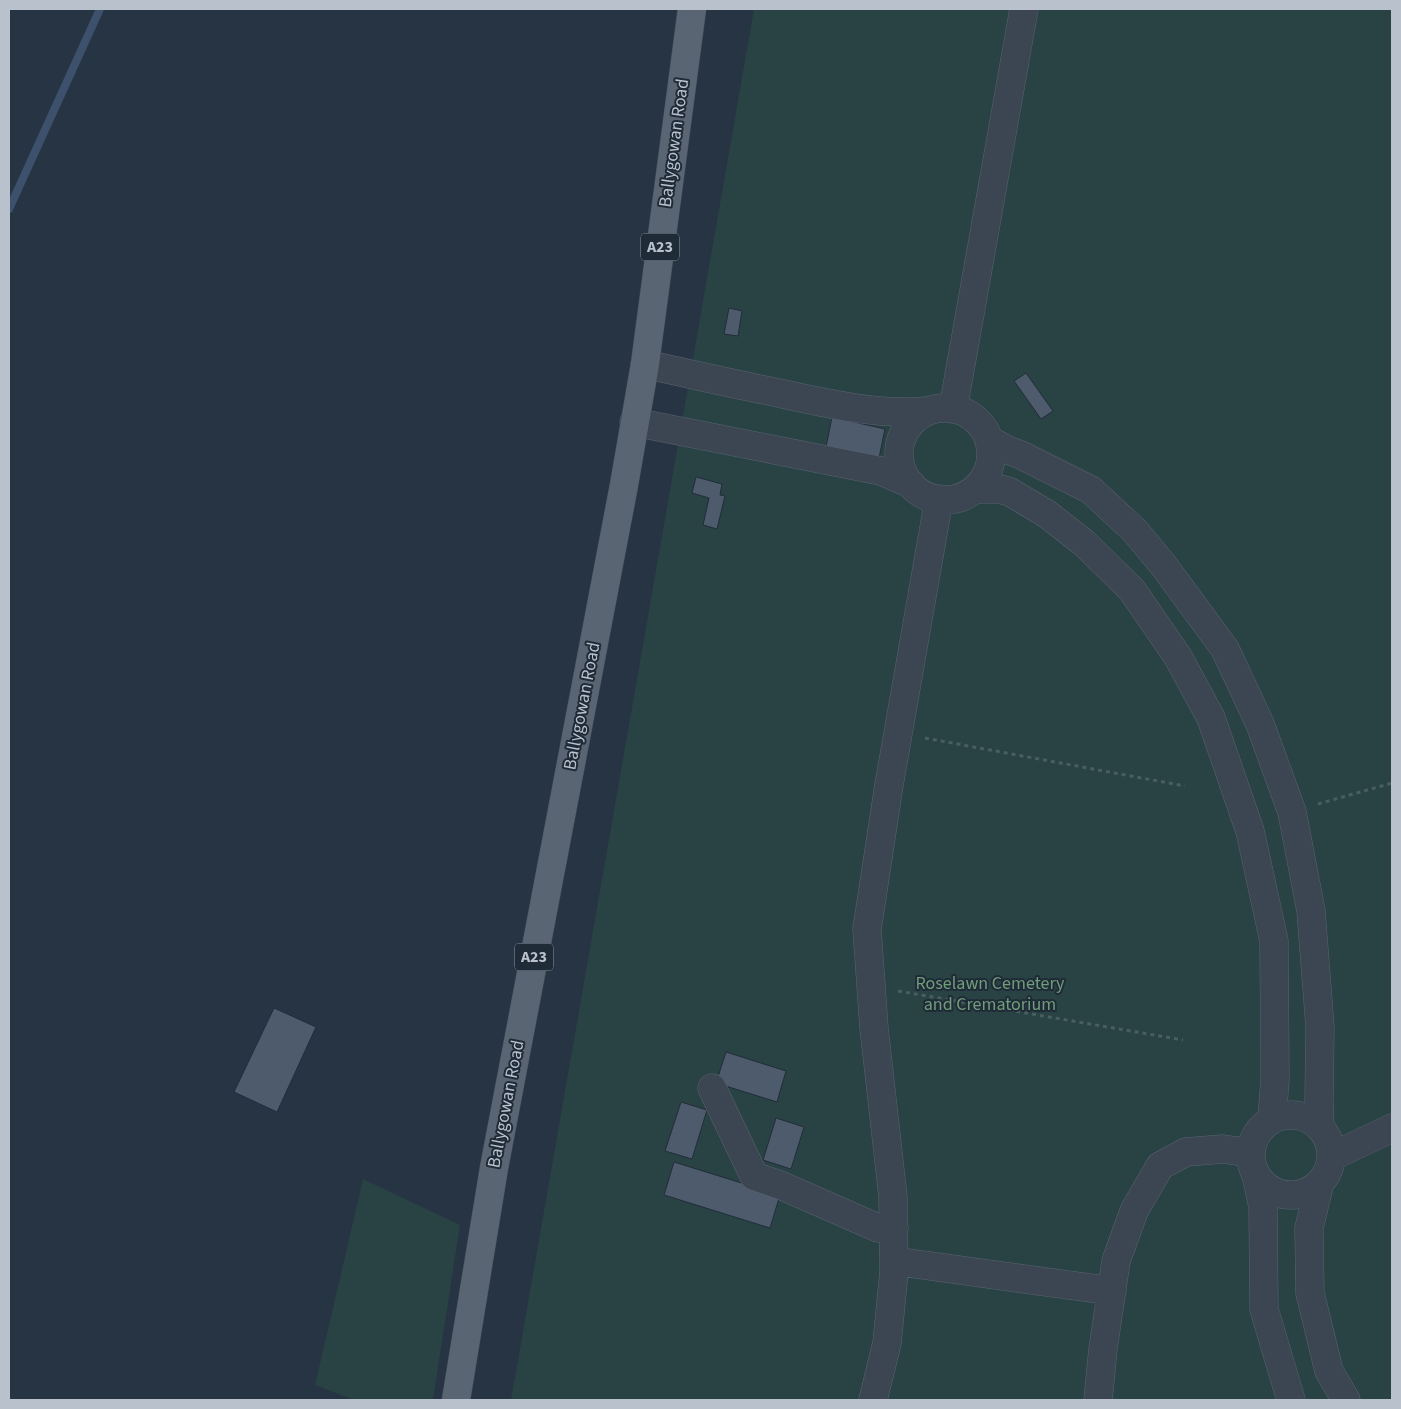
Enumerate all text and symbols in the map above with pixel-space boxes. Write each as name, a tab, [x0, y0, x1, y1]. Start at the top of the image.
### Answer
street label: Ballygowan Road	[653, 77, 695, 209]
road number: A23	[641, 233, 679, 260]
street label: Ballygowan Road	[557, 640, 607, 772]
road number: A23	[515, 944, 553, 970]
park label: Roselawn Cemetery and Crematorium	[915, 971, 1065, 1017]
street label: Ballygowan Road	[481, 1038, 531, 1170]

